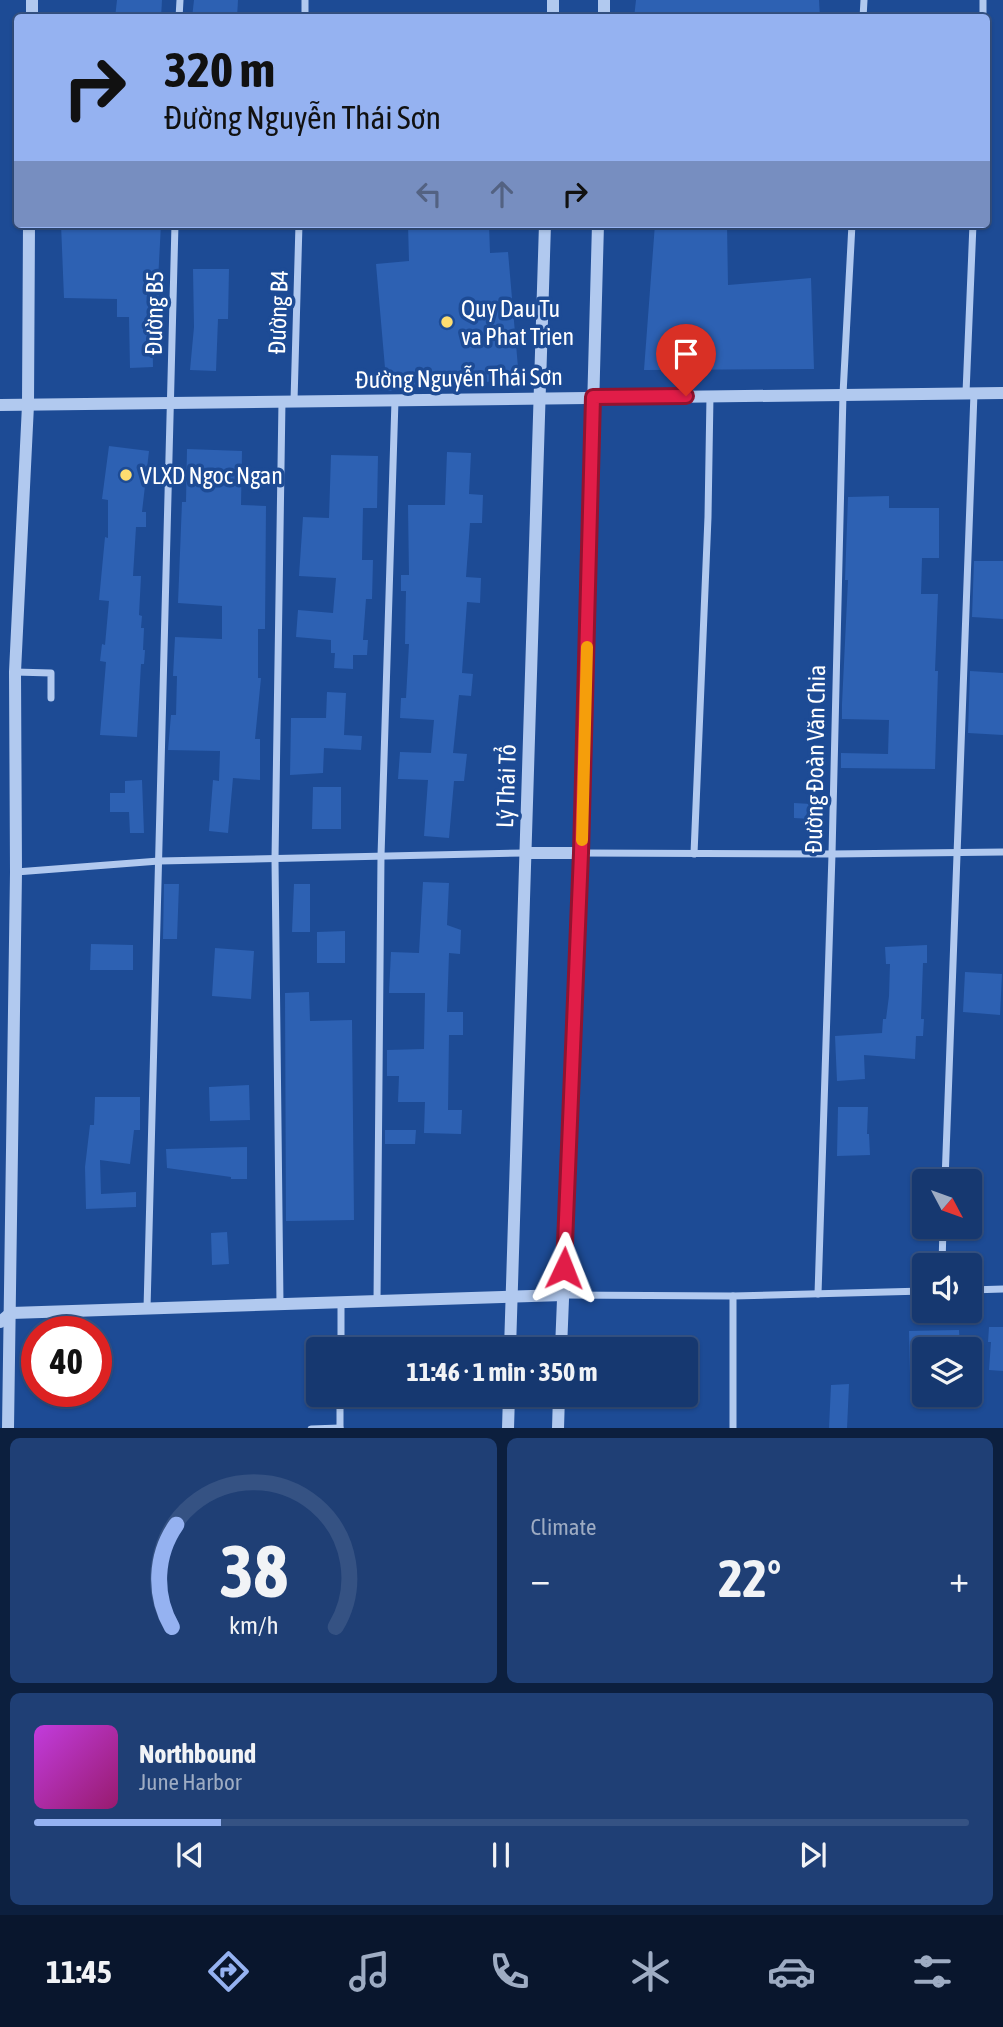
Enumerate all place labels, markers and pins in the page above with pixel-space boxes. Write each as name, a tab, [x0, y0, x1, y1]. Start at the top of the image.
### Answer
place label: Quy Dau Tu va Phat Trien	[461, 295, 574, 350]
marker: Quy Dau Tu va Phat Trien	[439, 314, 455, 330]
pin	[656, 324, 716, 396]
place label: VLXD Ngoc Ngan	[140, 462, 283, 489]
marker: VLXD Ngoc Ngan	[118, 467, 134, 483]

